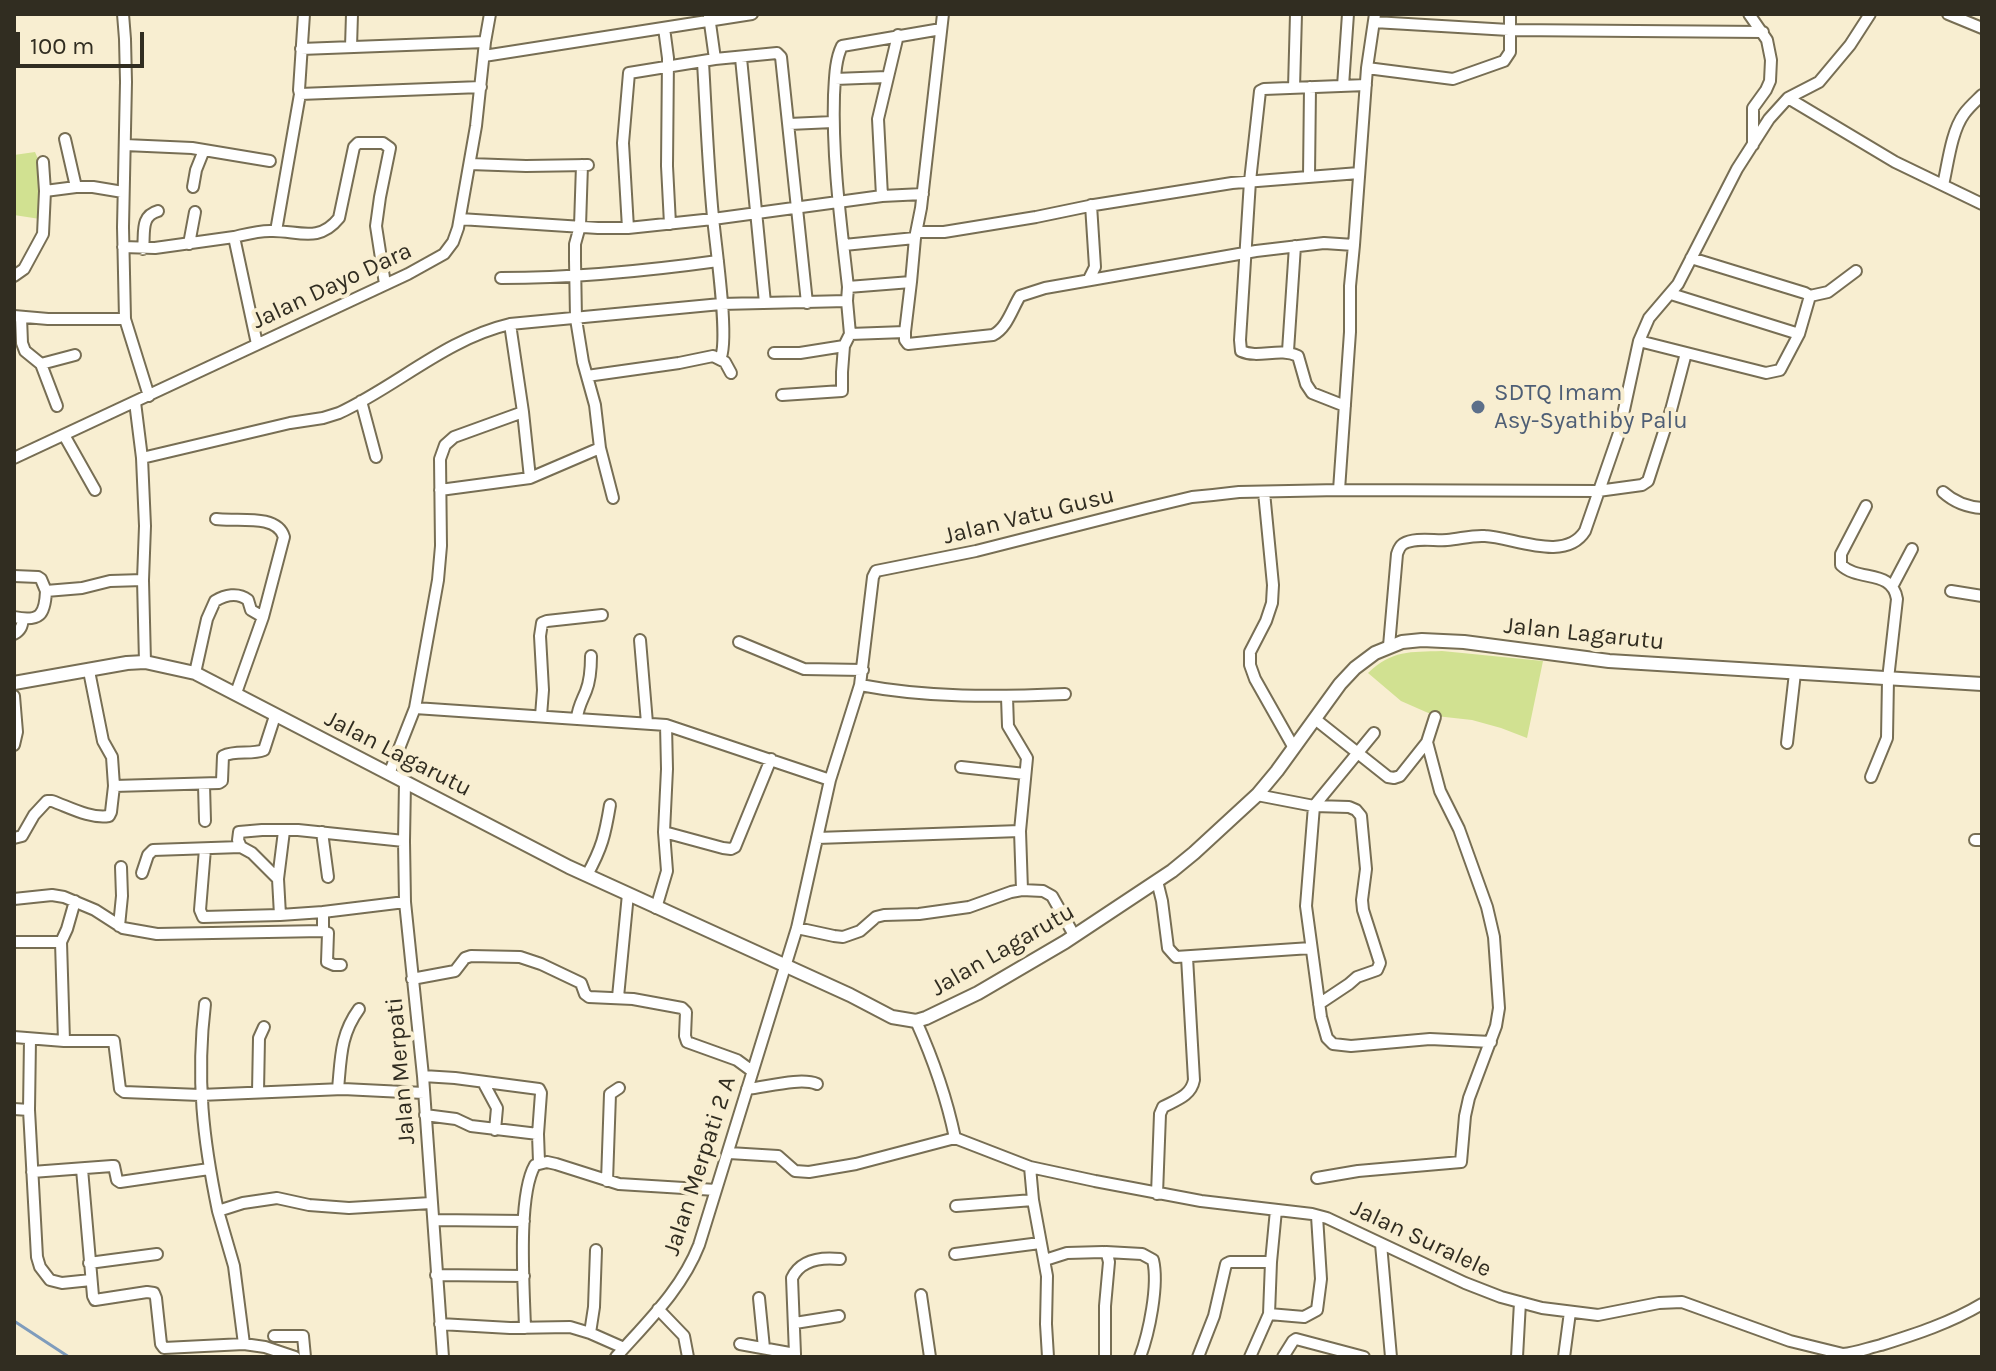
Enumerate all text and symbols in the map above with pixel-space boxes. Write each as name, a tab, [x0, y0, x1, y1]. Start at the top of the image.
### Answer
scale bar	[20, 16, 148, 66]
text: 100 m	[30, 32, 95, 60]
street label: Jalan Dayo Dara	[248, 236, 416, 336]
place label: SDTQ Imam Asy-Syathiby Palu	[1494, 379, 1688, 435]
marker: SDTQ Imam Asy-Syathiby Palu	[1469, 398, 1487, 416]
street label: Jalan Vatu Gusu	[940, 481, 1118, 551]
street label: Jalan Lagarutu	[1502, 611, 1666, 657]
street label: Jalan Lagarutu	[320, 705, 476, 803]
street label: Jalan Lagarutu	[926, 897, 1080, 1003]
street label: Jalan Merpati	[380, 996, 422, 1146]
street label: Jalan Merpati 2 A	[657, 1073, 743, 1259]
street label: Jalan Suralele	[1346, 1194, 1496, 1284]

